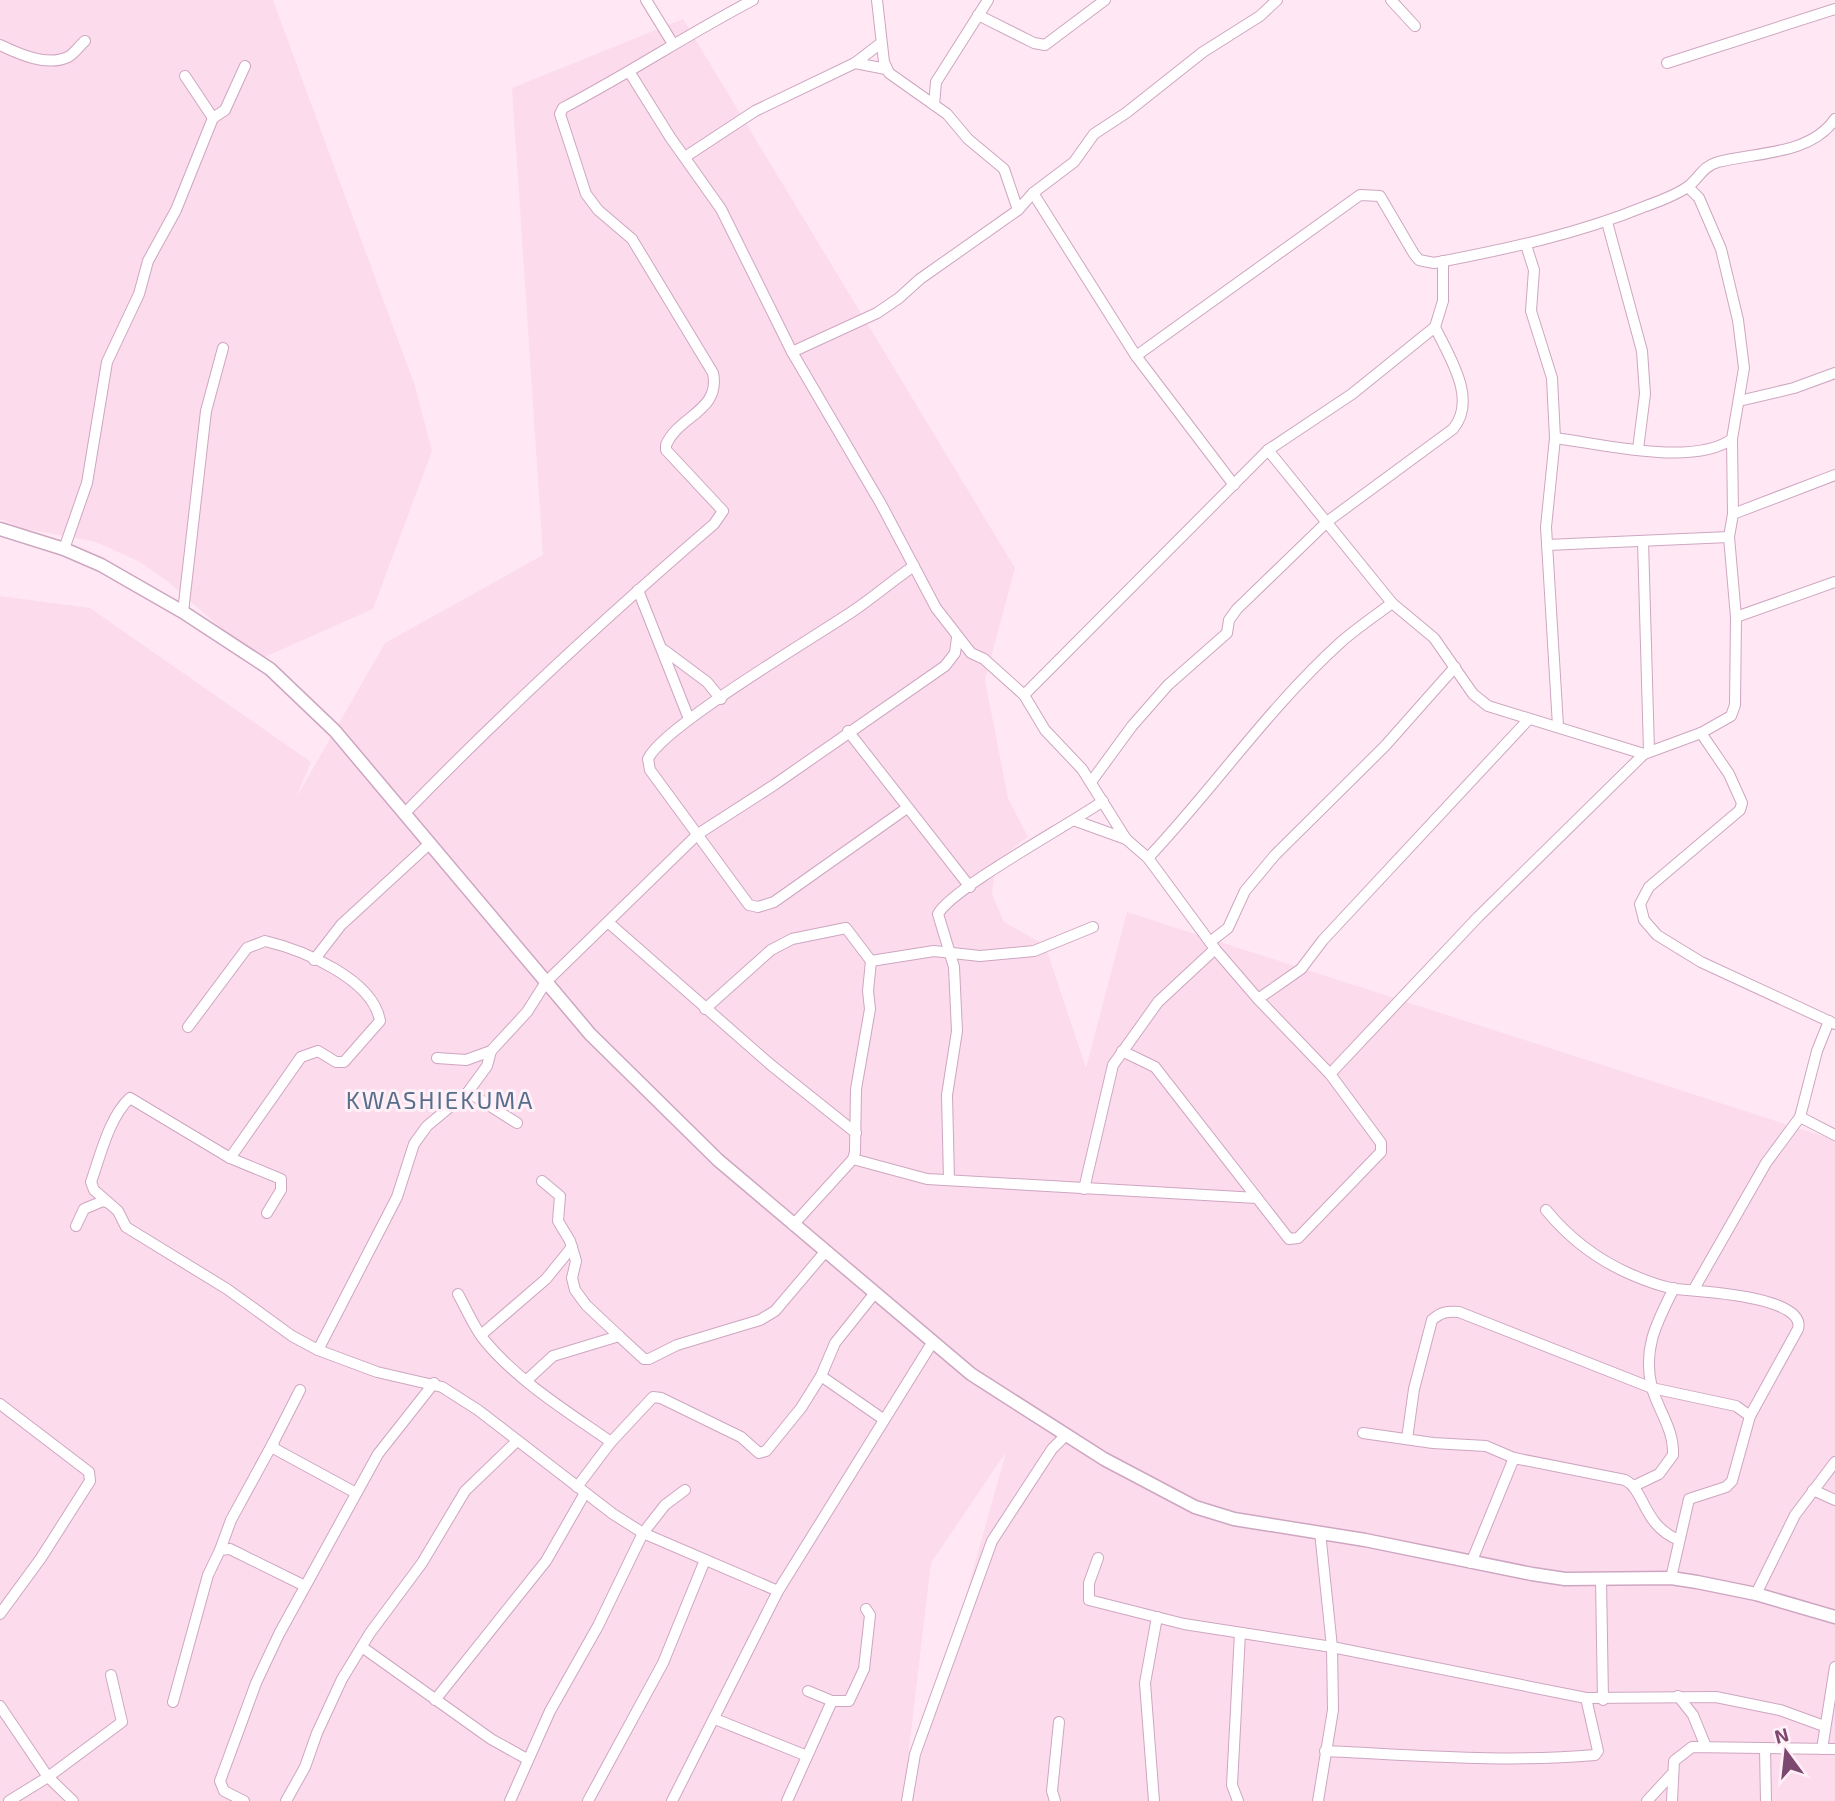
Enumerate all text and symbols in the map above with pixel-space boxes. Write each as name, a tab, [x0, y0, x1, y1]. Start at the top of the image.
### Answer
district label: KWASHIEKUMA	[346, 1085, 534, 1114]
north arrow	[1751, 1717, 1821, 1787]
text: N	[1772, 1722, 1791, 1748]

